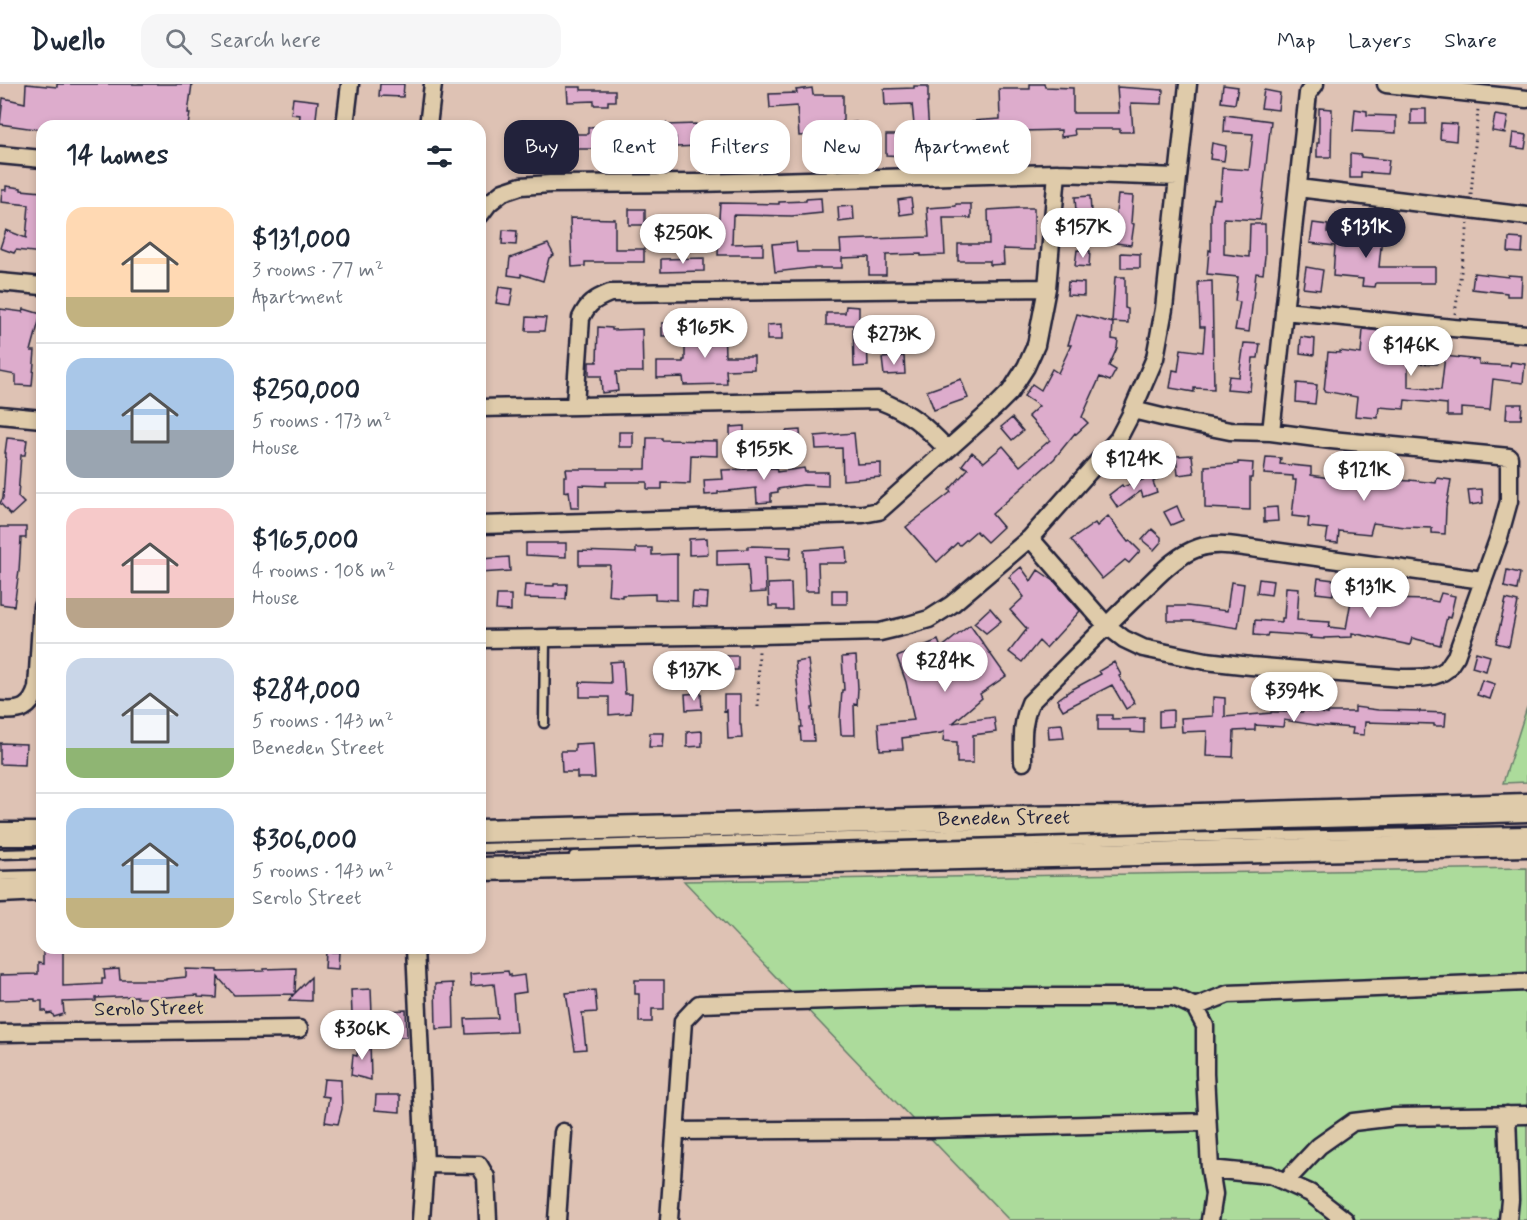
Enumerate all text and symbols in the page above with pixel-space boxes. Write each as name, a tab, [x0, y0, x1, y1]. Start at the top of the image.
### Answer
search box	[141, 14, 561, 68]
text: Dwello	[30, 23, 105, 60]
icon: search	[162, 25, 195, 58]
text: Search here	[210, 27, 321, 55]
text: Map	[1277, 27, 1315, 55]
text: Layers	[1348, 27, 1411, 55]
text: Share	[1444, 27, 1497, 55]
chip: Buy	[504, 120, 579, 174]
chip: Rent	[591, 120, 678, 174]
chip: Filters	[690, 120, 790, 174]
chip: New	[802, 120, 882, 174]
chip: Apartment	[894, 120, 1031, 174]
text: 14 homes	[66, 139, 168, 173]
icon: filters	[423, 140, 456, 173]
pin: $157K	[1041, 208, 1125, 259]
pin: $131K	[1324, 208, 1408, 259]
pin: $250K	[641, 214, 725, 265]
text: $157K	[1055, 214, 1111, 241]
text: $131K	[1340, 214, 1392, 241]
text: $250K	[654, 220, 712, 247]
text: $131,000	[252, 223, 351, 257]
icon: home	[114, 231, 186, 303]
text: 3 rooms · 77 m²	[252, 257, 384, 284]
text: Apartment	[252, 284, 343, 311]
pin: $165K	[663, 308, 747, 359]
text: $165K	[677, 314, 734, 341]
pin: $273K	[852, 315, 936, 366]
text: $273K	[867, 321, 921, 348]
pin: $146K	[1369, 326, 1453, 377]
text: $146K	[1383, 332, 1439, 359]
text: $250,000	[252, 374, 360, 408]
icon: home	[114, 382, 186, 454]
text: 5 rooms · 173 m²	[252, 408, 391, 435]
pin: $155K	[722, 430, 806, 481]
text: House	[252, 435, 299, 462]
text: $155K	[736, 436, 792, 463]
pin: $124K	[1092, 440, 1176, 491]
text: $124K	[1105, 446, 1163, 473]
pin: $121K	[1322, 451, 1406, 502]
text: $121K	[1337, 457, 1391, 484]
text: $165,000	[252, 524, 358, 558]
icon: home	[114, 532, 186, 604]
text: 4 rooms · 108 m²	[252, 558, 395, 585]
pin: $131K	[1328, 568, 1412, 619]
text: $131K	[1344, 574, 1396, 601]
text: House	[252, 585, 299, 612]
pin: $284K	[903, 642, 987, 693]
text: $284K	[916, 648, 974, 675]
pin: $137K	[652, 651, 736, 702]
text: $137K	[667, 657, 721, 684]
pin: $394K	[1252, 672, 1336, 723]
text: $284,000	[252, 674, 360, 708]
text: $394K	[1265, 678, 1323, 705]
icon: home	[114, 682, 186, 754]
text: 5 rooms · 143 m²	[252, 708, 394, 735]
text: Beneden Street	[252, 735, 384, 762]
street label: Beneden Street	[937, 804, 1070, 833]
text: $306,000	[252, 824, 357, 858]
icon: home	[114, 832, 186, 904]
text: 5 rooms · 143 m²	[252, 858, 394, 885]
text: Serolo Street	[252, 885, 362, 912]
street label: Serolo Street	[94, 995, 204, 1023]
pin: $306K	[320, 1010, 404, 1061]
text: $306K	[334, 1016, 390, 1043]

